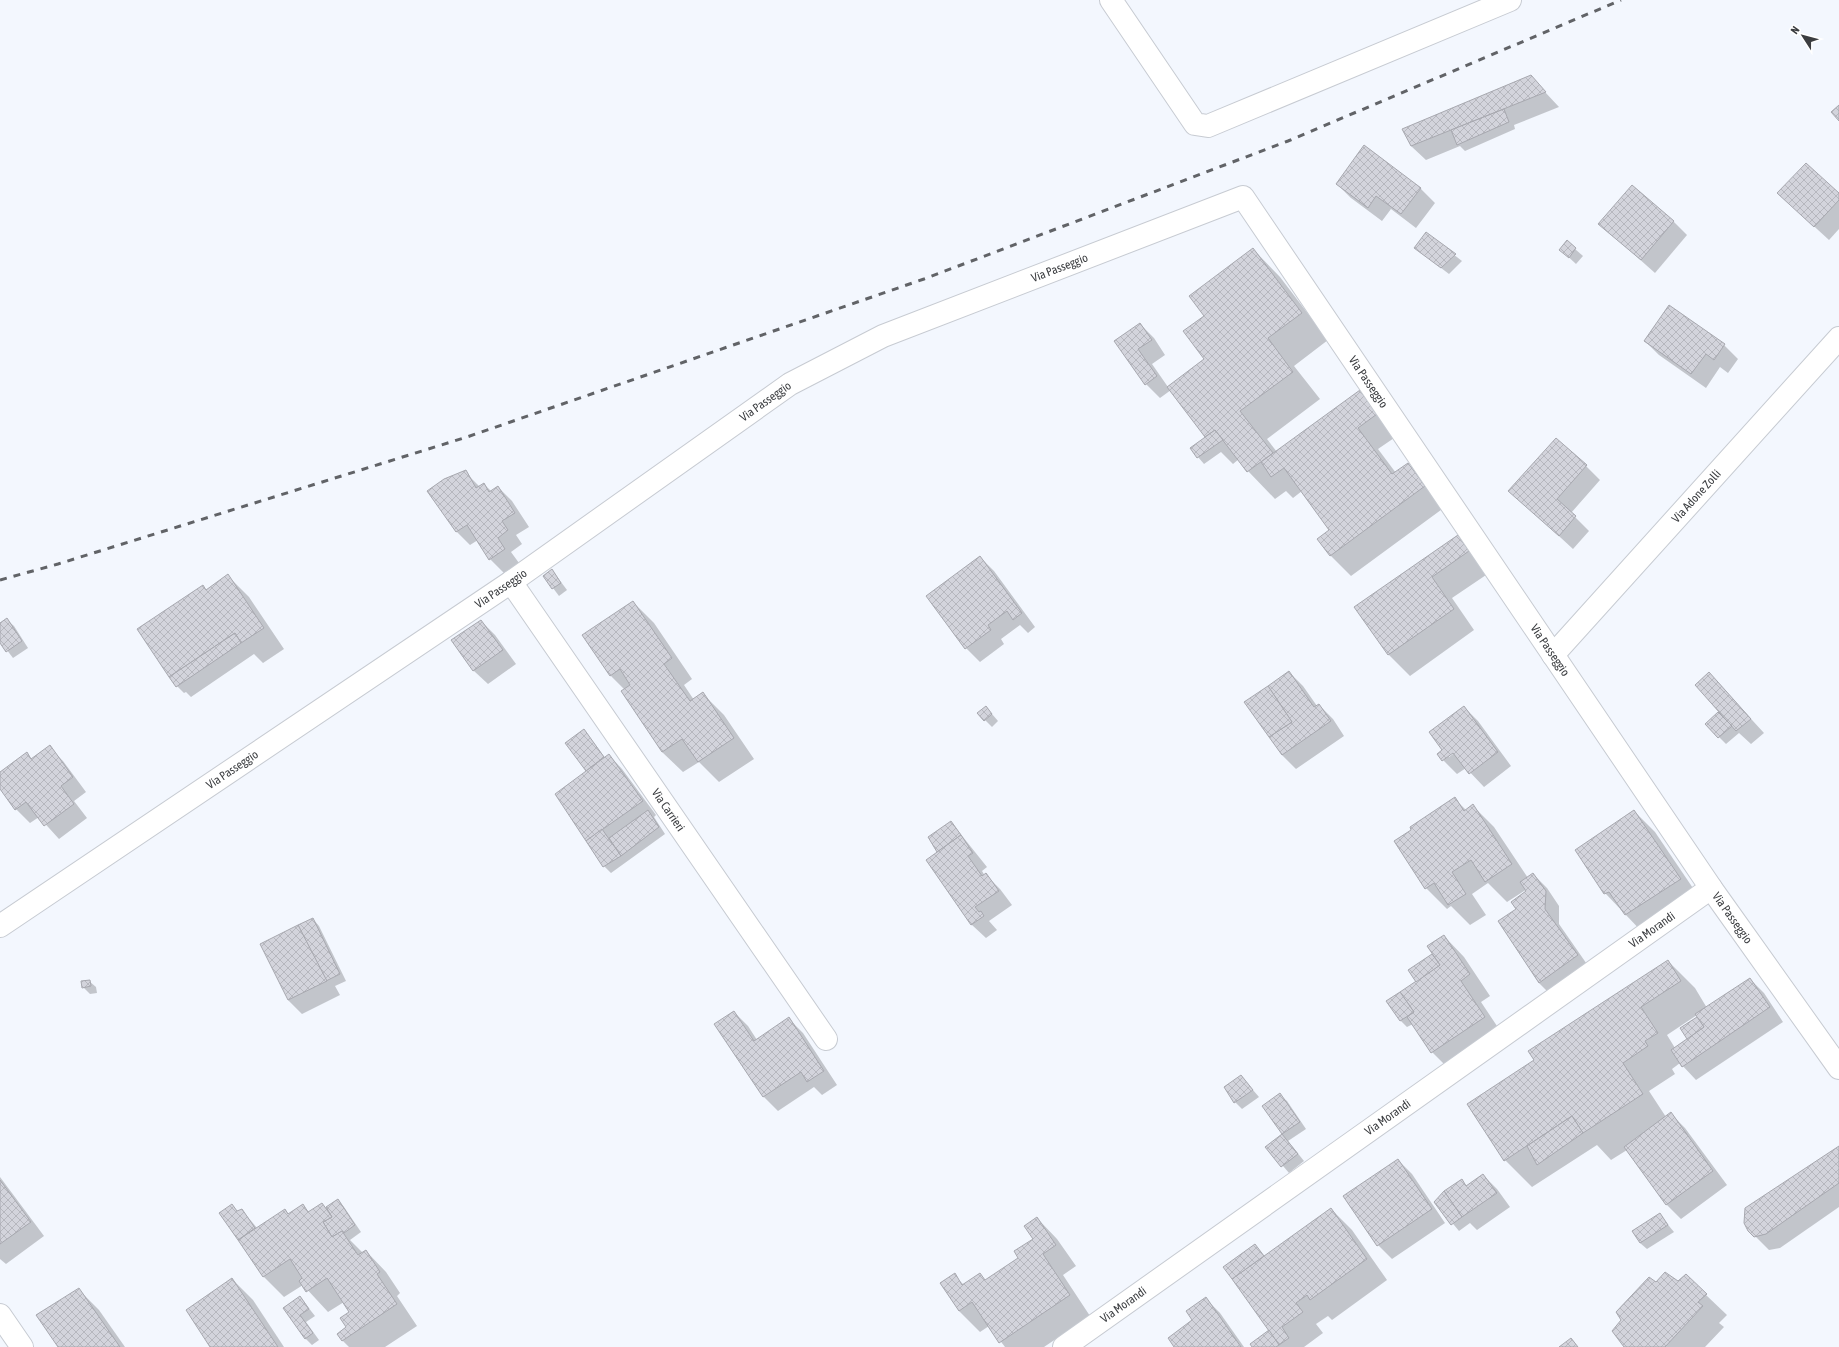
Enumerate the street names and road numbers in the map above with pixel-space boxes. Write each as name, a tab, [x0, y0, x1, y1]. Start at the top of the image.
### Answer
street label: Via Passeggio	[1029, 250, 1090, 285]
street label: Via Passeggio	[1346, 353, 1391, 411]
street label: Via Passeggio	[737, 378, 794, 424]
street label: Via Adone Zolli	[1669, 467, 1724, 525]
street label: Via Passeggio	[472, 566, 530, 611]
street label: Via Passeggio	[1527, 622, 1573, 679]
street label: Via Passeggio	[204, 747, 261, 792]
street label: Via Carrieri	[649, 786, 688, 834]
street label: Via Passeggio	[1709, 890, 1755, 947]
street label: Via Morandi	[1626, 909, 1678, 951]
street label: Via Morandi	[1362, 1096, 1413, 1138]
street label: Via Morandi	[1098, 1284, 1149, 1326]

